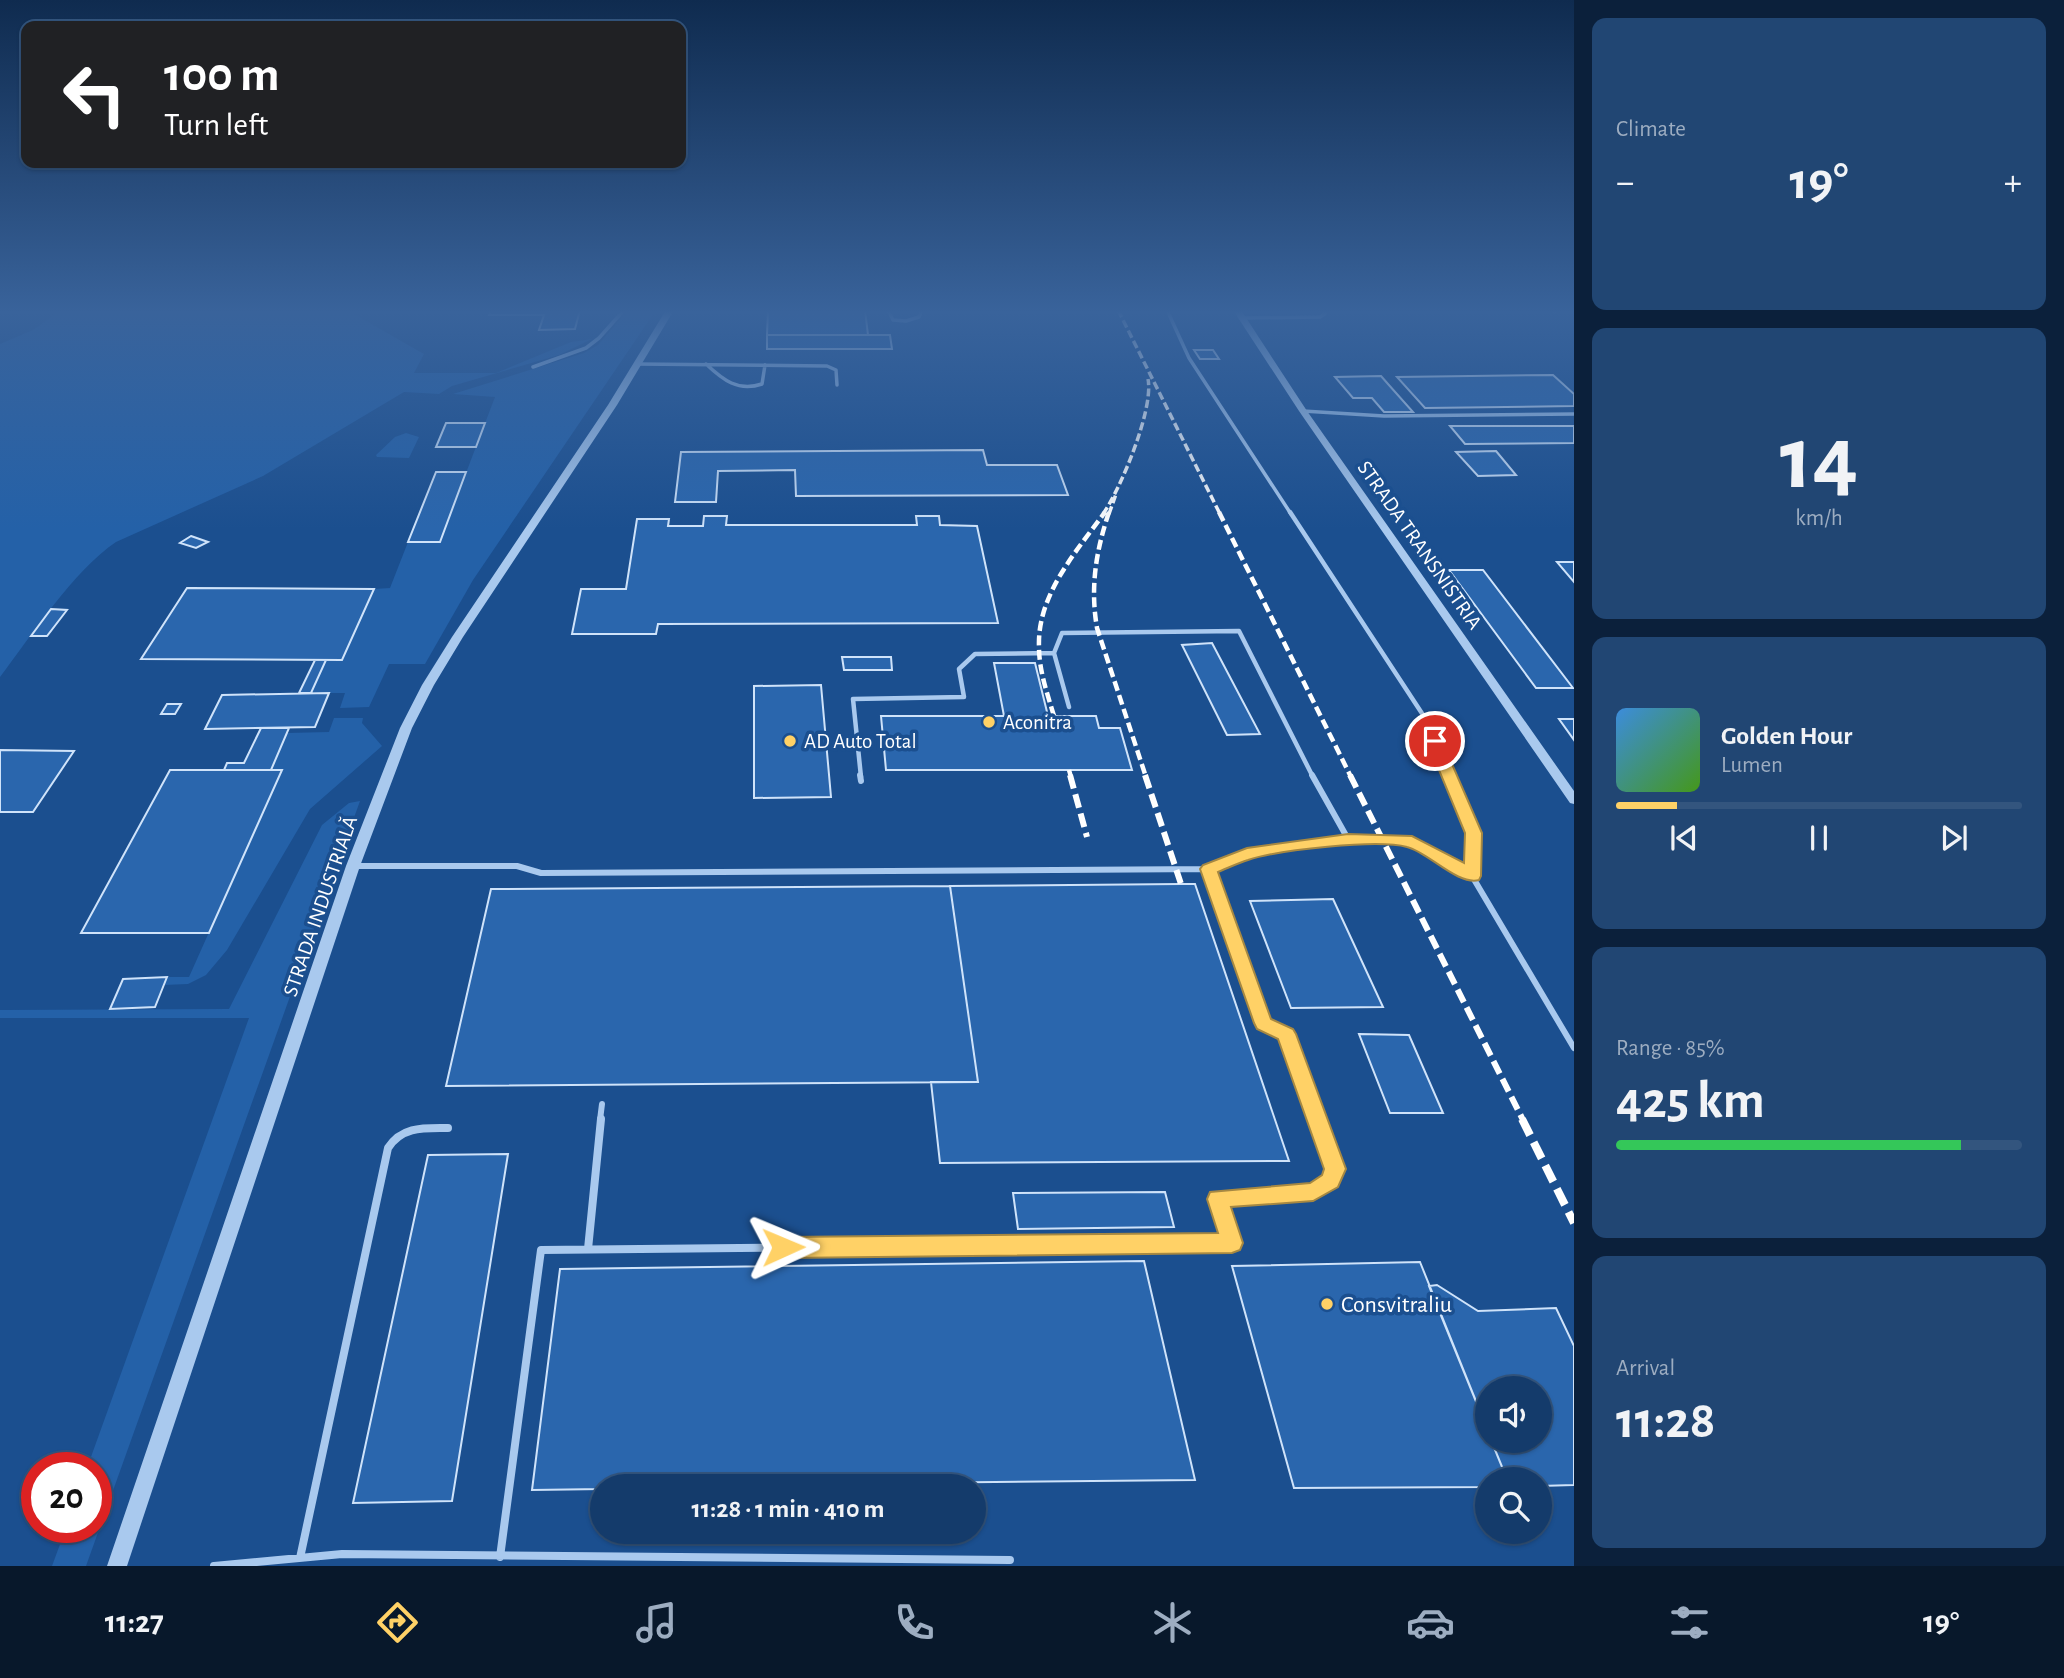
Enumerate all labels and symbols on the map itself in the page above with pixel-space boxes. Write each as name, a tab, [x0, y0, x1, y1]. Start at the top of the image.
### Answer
street label: STRADA TRANSNISTRIA	[1354, 457, 1486, 633]
pin	[1405, 711, 1465, 771]
place label: Aconitra	[1003, 712, 1072, 733]
marker: Aconitra	[981, 714, 997, 730]
place label: AD Auto Total	[804, 731, 917, 752]
marker: AD Auto Total	[782, 733, 798, 749]
street label: STRADA INDUSTRIALĂ	[279, 813, 361, 999]
position arrow	[746, 1210, 820, 1284]
place label: Consvitraliu	[1341, 1293, 1452, 1317]
marker: Consvitraliu	[1319, 1296, 1335, 1312]
speed limit sign: 20	[21, 1452, 112, 1543]

